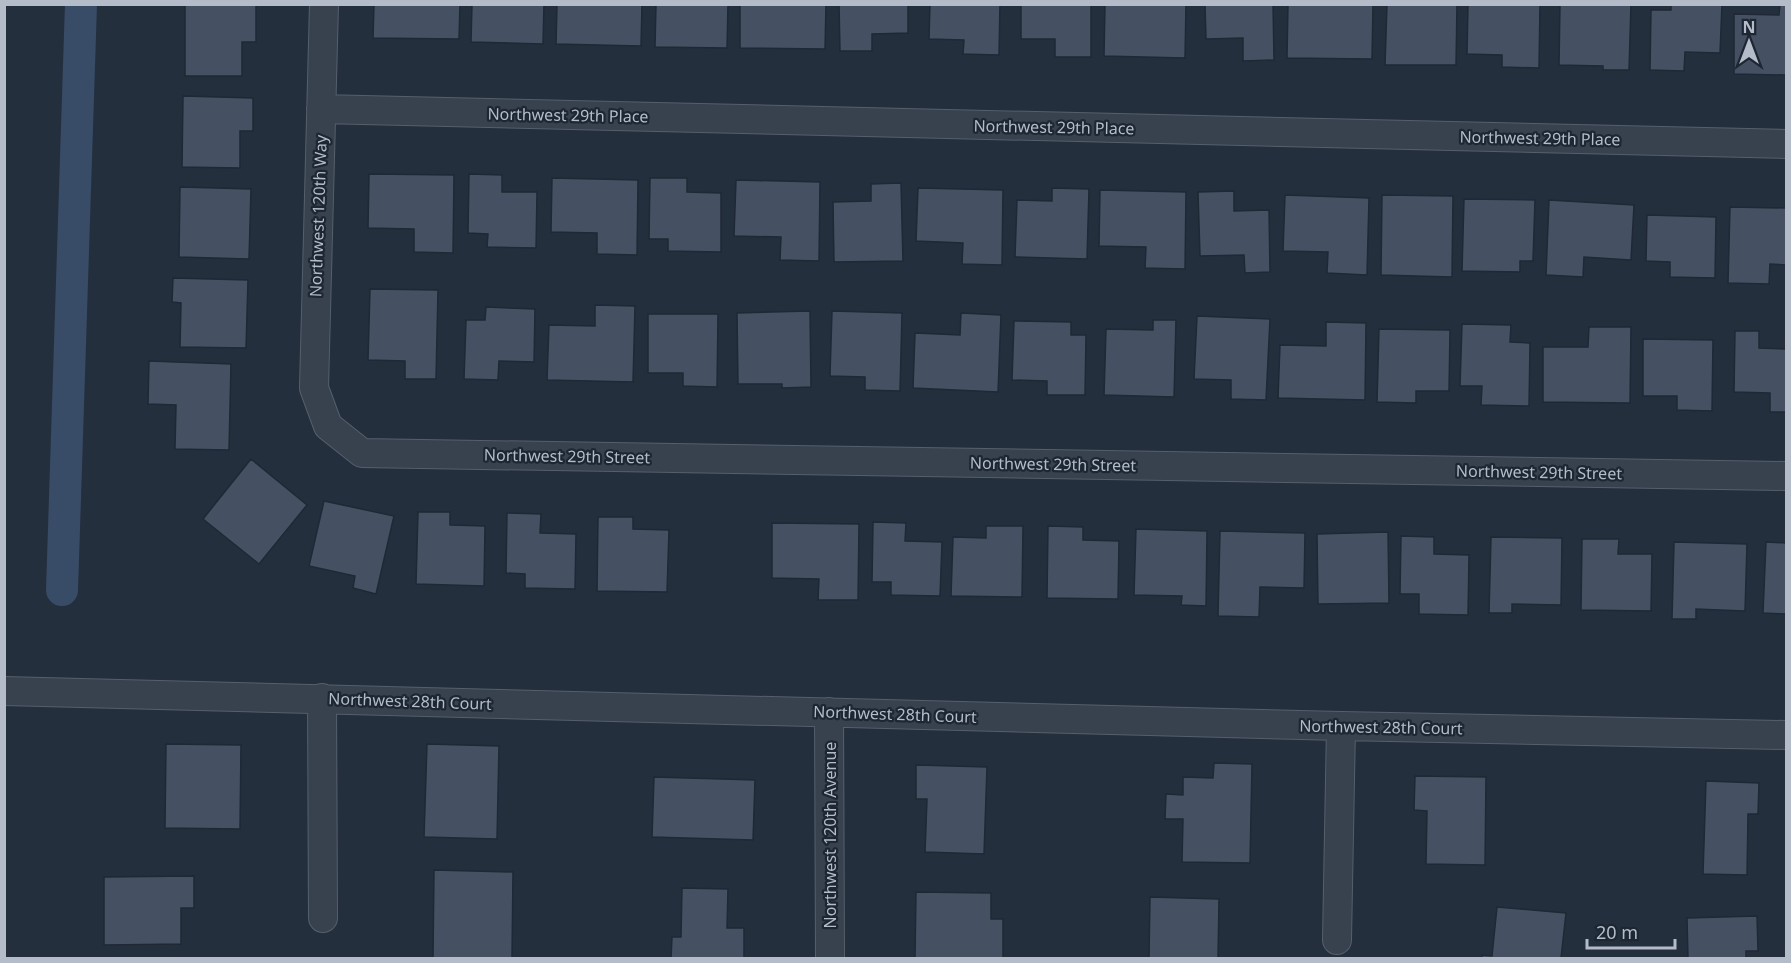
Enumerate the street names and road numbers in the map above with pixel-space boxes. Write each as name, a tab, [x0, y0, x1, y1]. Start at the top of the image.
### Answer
street label: Northwest 29th Place	[487, 103, 649, 127]
street label: Northwest 29th Place	[973, 115, 1135, 139]
street label: Northwest 29th Place	[1459, 126, 1621, 150]
street label: Northwest 120th Way	[304, 134, 332, 297]
street label: Northwest 29th Street	[484, 444, 650, 468]
street label: Northwest 29th Street	[970, 452, 1136, 476]
street label: Northwest 29th Street	[1456, 460, 1622, 484]
street label: Northwest 28th Court	[328, 687, 492, 715]
street label: Northwest 28th Court	[813, 700, 977, 728]
street label: Northwest 28th Court	[1299, 715, 1463, 739]
street label: Northwest 120th Avenue	[819, 742, 841, 928]

